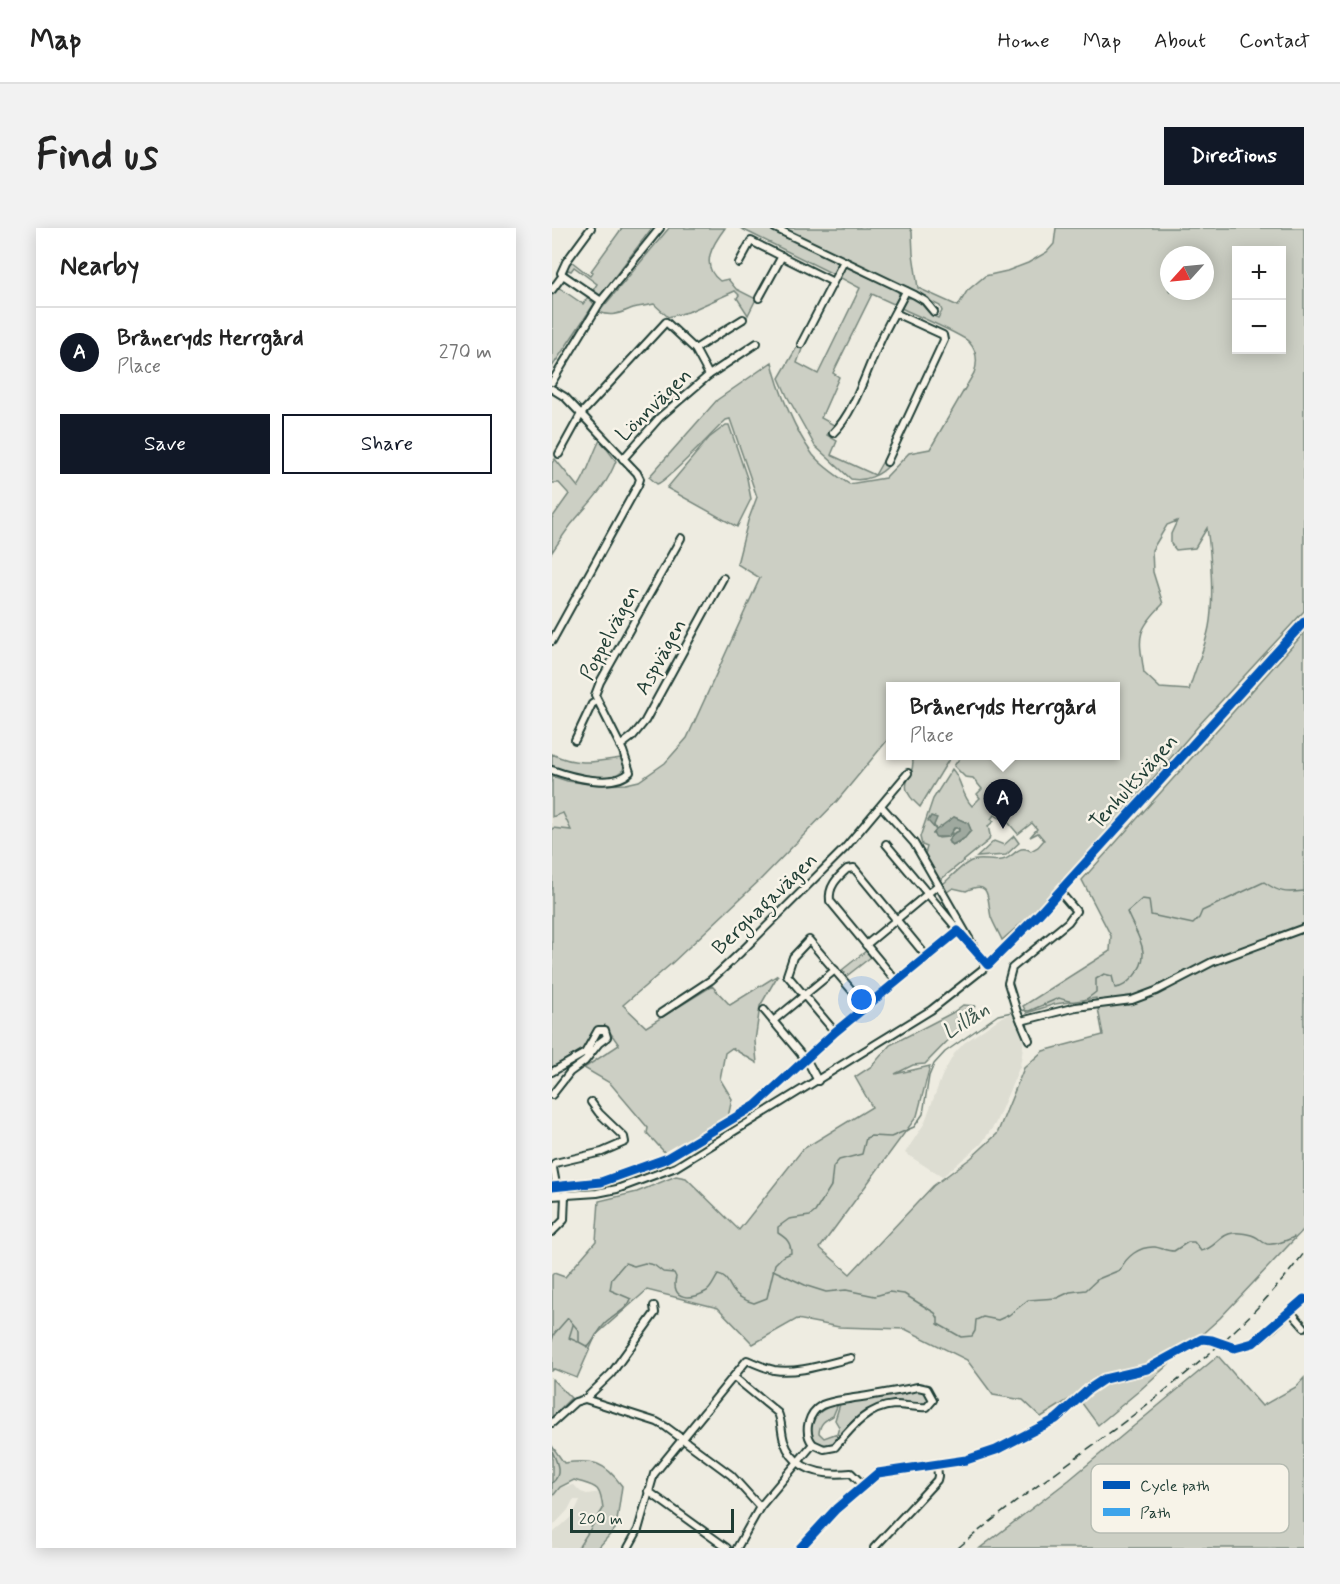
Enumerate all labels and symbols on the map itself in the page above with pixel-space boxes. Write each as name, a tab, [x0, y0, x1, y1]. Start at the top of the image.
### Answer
north arrow	[1160, 246, 1214, 300]
street label: Lönnvägen	[610, 362, 698, 448]
street label: Poppelvägen	[573, 581, 647, 685]
street label: Aspvägen	[629, 614, 693, 700]
street label: Tenhultsvägen	[1083, 728, 1185, 836]
pin: A	[984, 780, 1022, 829]
street label: Berghagavägen	[706, 846, 825, 963]
your location	[847, 985, 876, 1014]
water label: Lillån	[937, 995, 995, 1047]
legend	[1091, 1464, 1289, 1533]
text: Cycle path	[1140, 1476, 1210, 1497]
text: Path	[1140, 1503, 1171, 1524]
scale bar	[570, 1506, 734, 1534]

